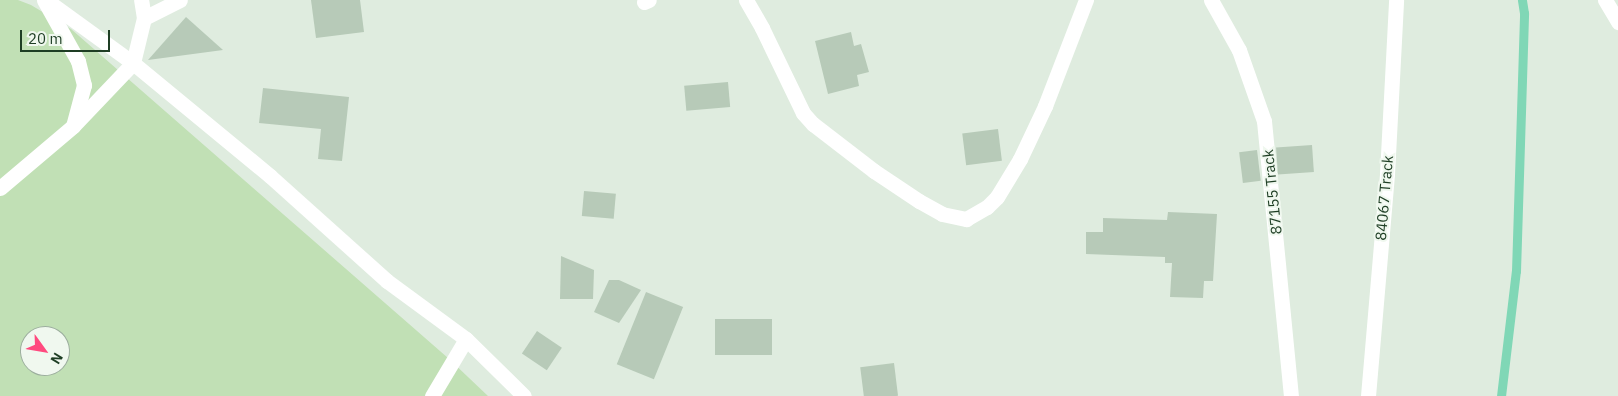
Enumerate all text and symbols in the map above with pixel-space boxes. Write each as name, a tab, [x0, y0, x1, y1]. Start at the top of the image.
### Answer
scale bar	[22, 20, 112, 52]
text: 20 m	[28, 29, 63, 48]
street label: 87155 Track	[1259, 149, 1285, 235]
street label: 84067 Track	[1371, 155, 1397, 241]
north arrow	[20, 326, 70, 376]
text: N	[47, 349, 67, 367]

